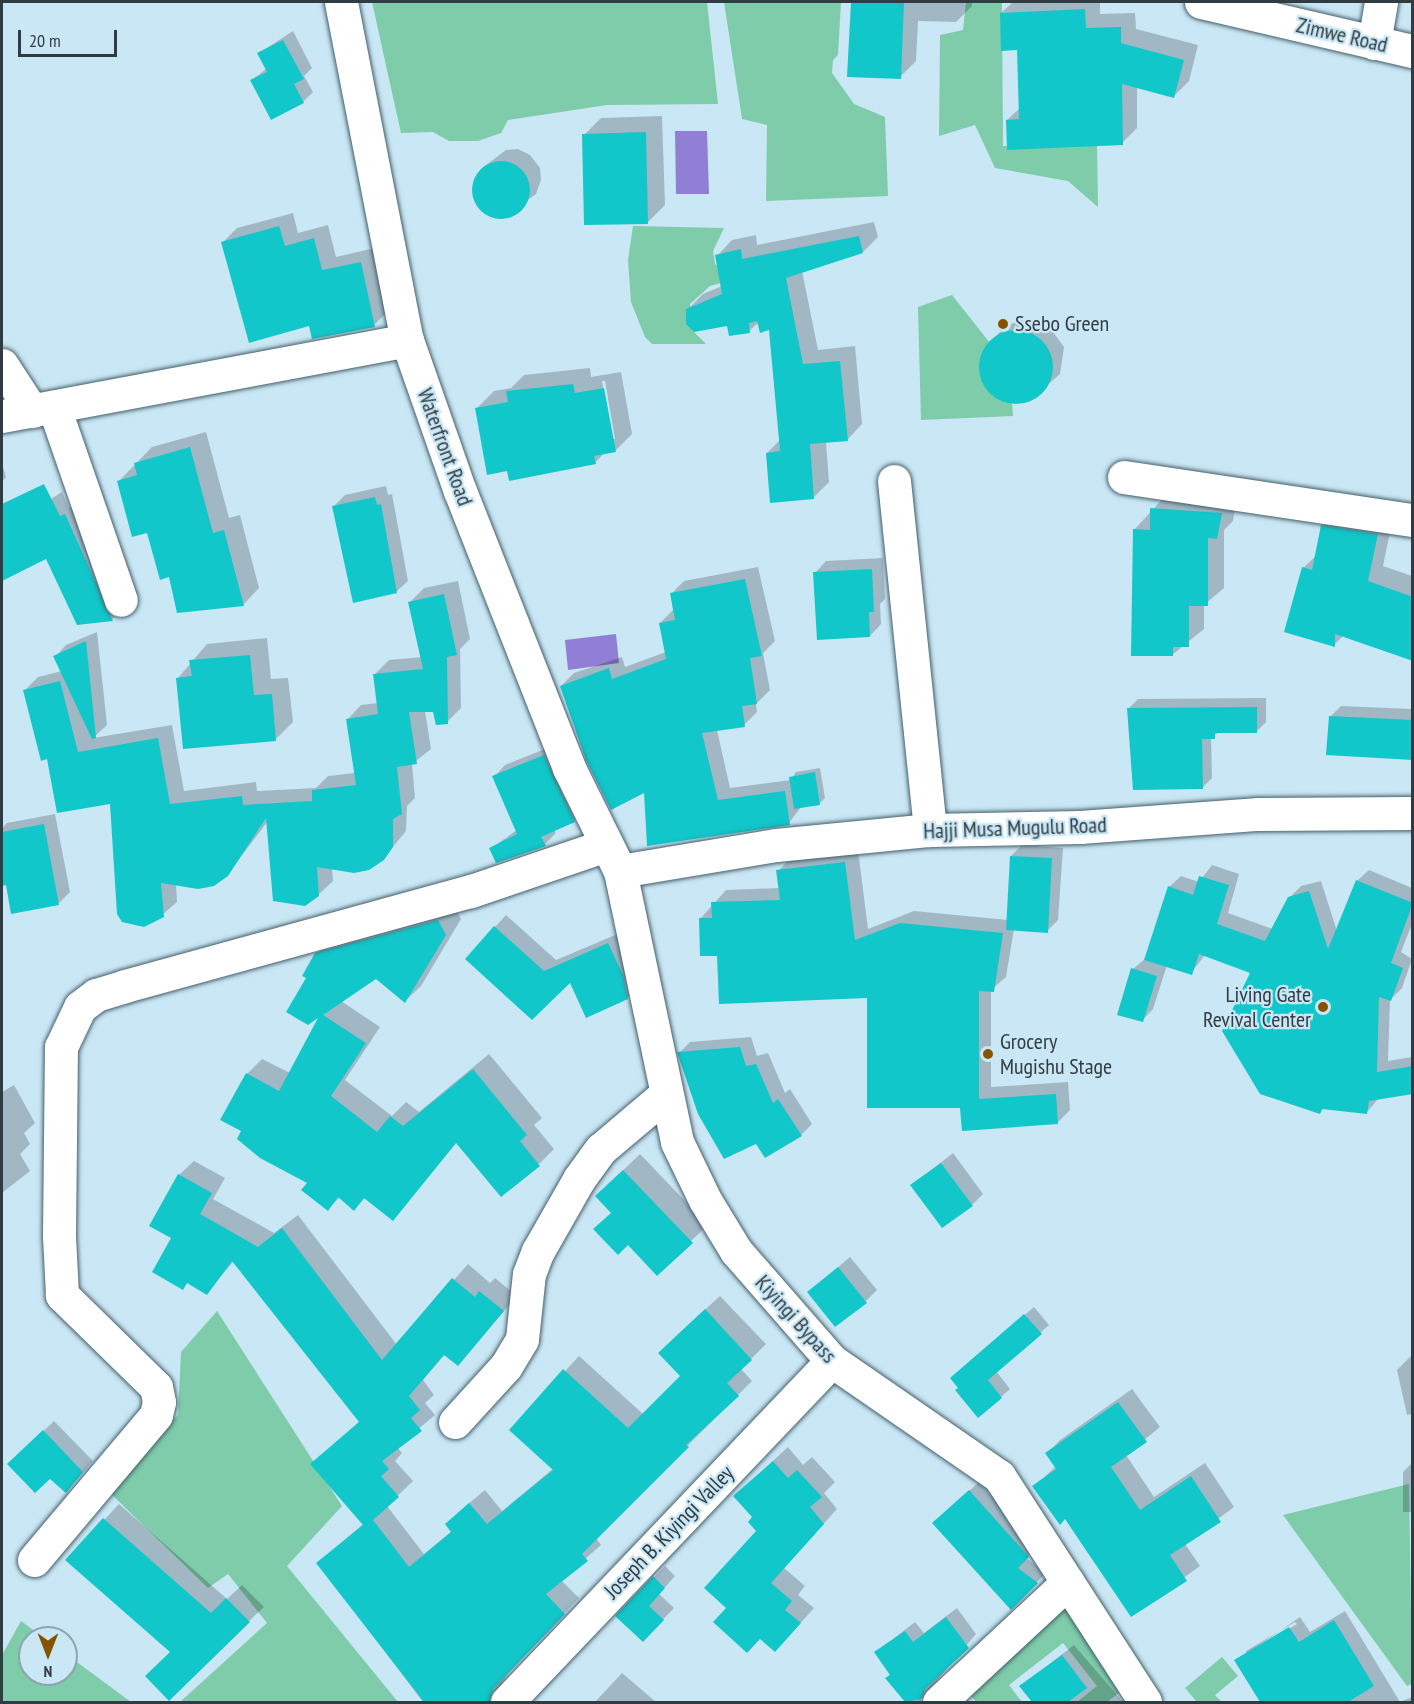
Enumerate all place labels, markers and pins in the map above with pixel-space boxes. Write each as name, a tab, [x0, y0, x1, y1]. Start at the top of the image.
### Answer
place label: Ssebo Green	[1015, 311, 1109, 337]
marker: Ssebo Green	[996, 317, 1010, 331]
place label: Living Gate Revival Center	[1203, 981, 1311, 1032]
marker: Living Gate Revival Center	[1316, 1000, 1330, 1014]
place label: Grocery Mugishu Stage	[1000, 1028, 1112, 1080]
marker: Grocery Mugishu Stage	[981, 1047, 995, 1061]

